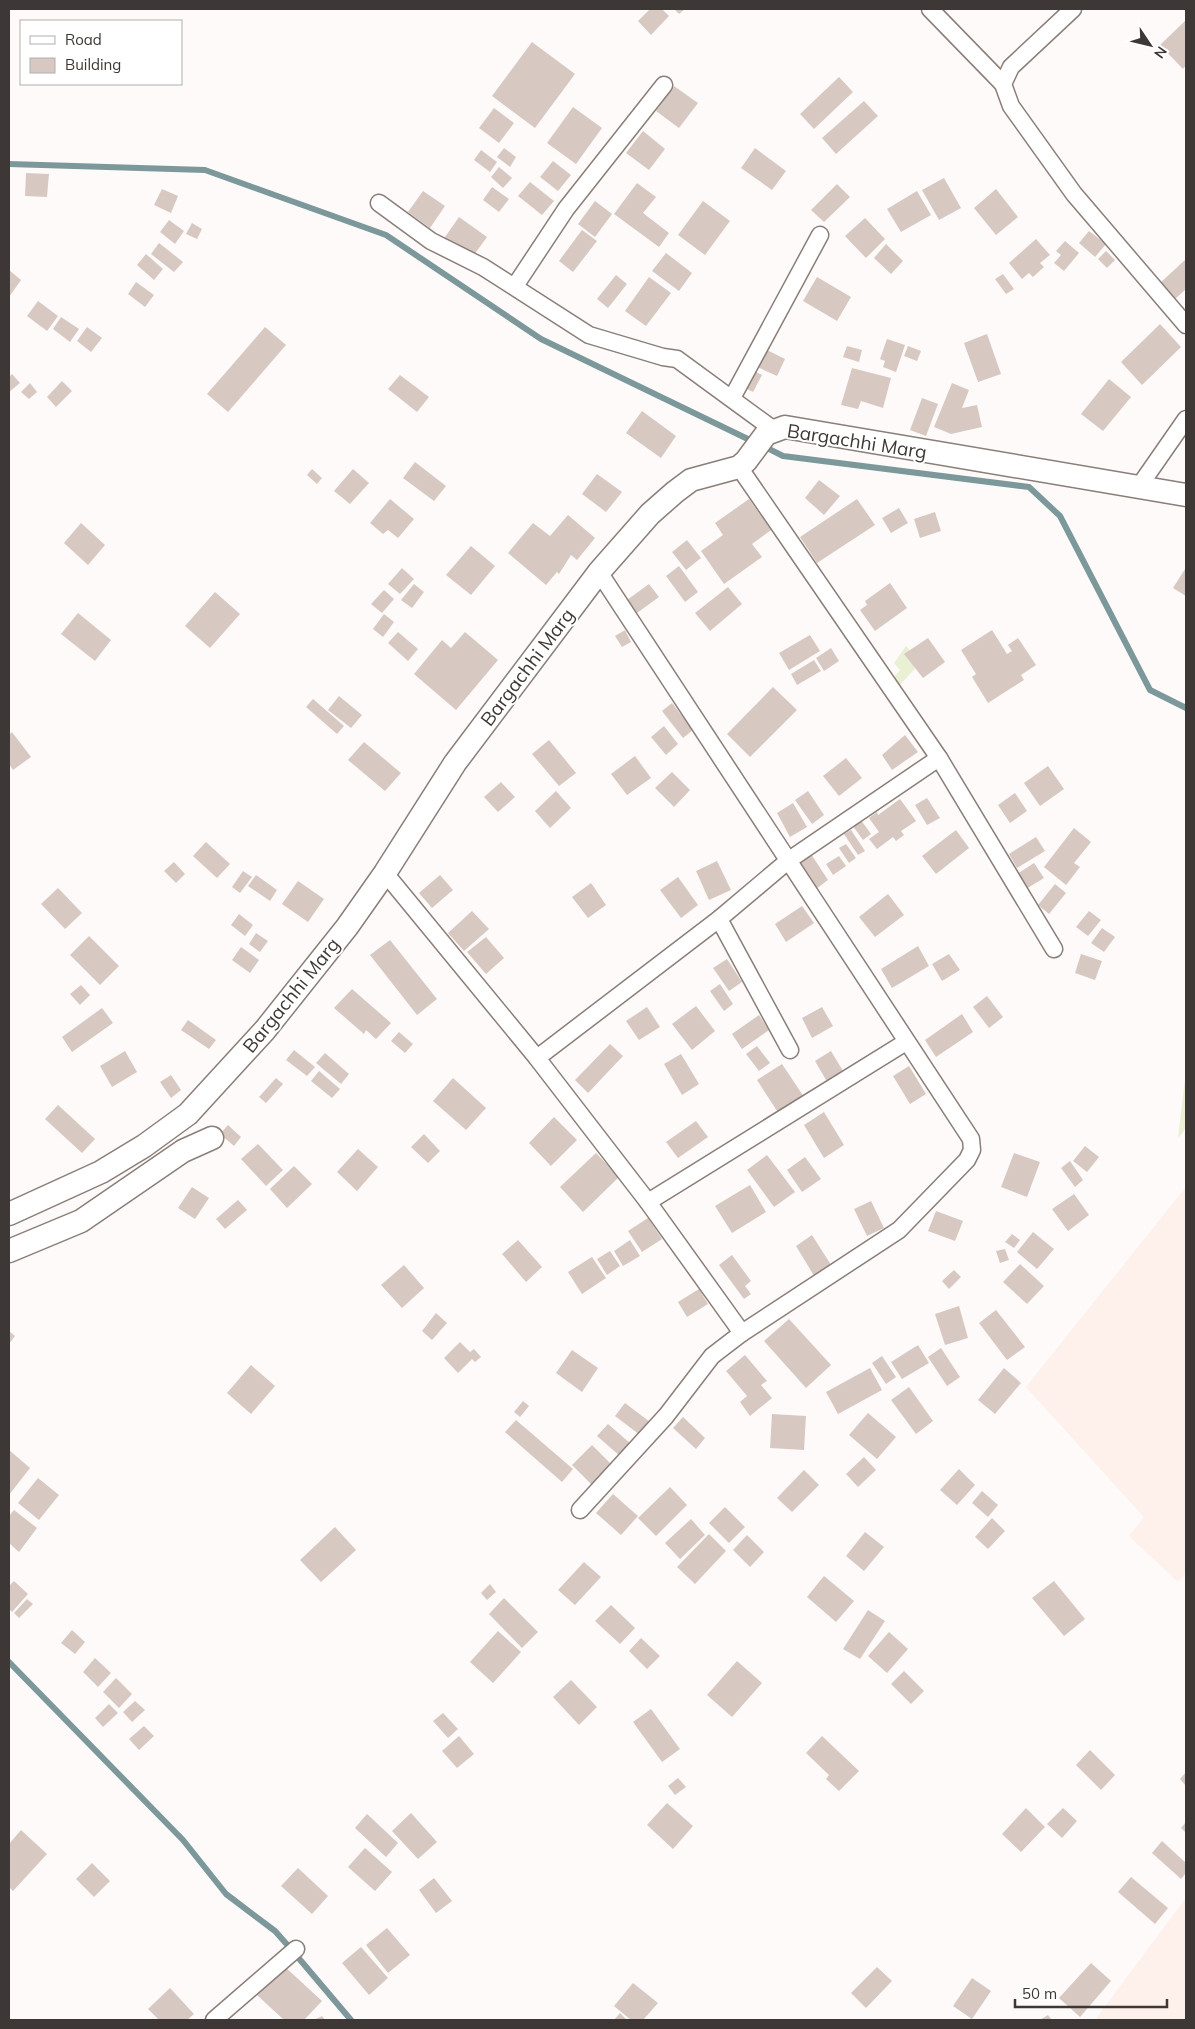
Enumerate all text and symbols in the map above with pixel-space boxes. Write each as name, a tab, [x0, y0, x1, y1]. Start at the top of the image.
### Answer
legend	[20, 20, 182, 85]
north arrow	[1125, 20, 1175, 70]
text: Road	[65, 30, 102, 49]
text: N	[1150, 43, 1171, 62]
text: Building	[65, 55, 121, 74]
street label: Bargachhi Marg	[785, 418, 929, 464]
street label: Bargachhi Marg	[475, 603, 579, 731]
street label: Bargachhi Marg	[237, 933, 345, 1057]
scale bar	[1015, 1976, 1168, 2008]
text: 50 m	[1022, 1984, 1057, 2003]

